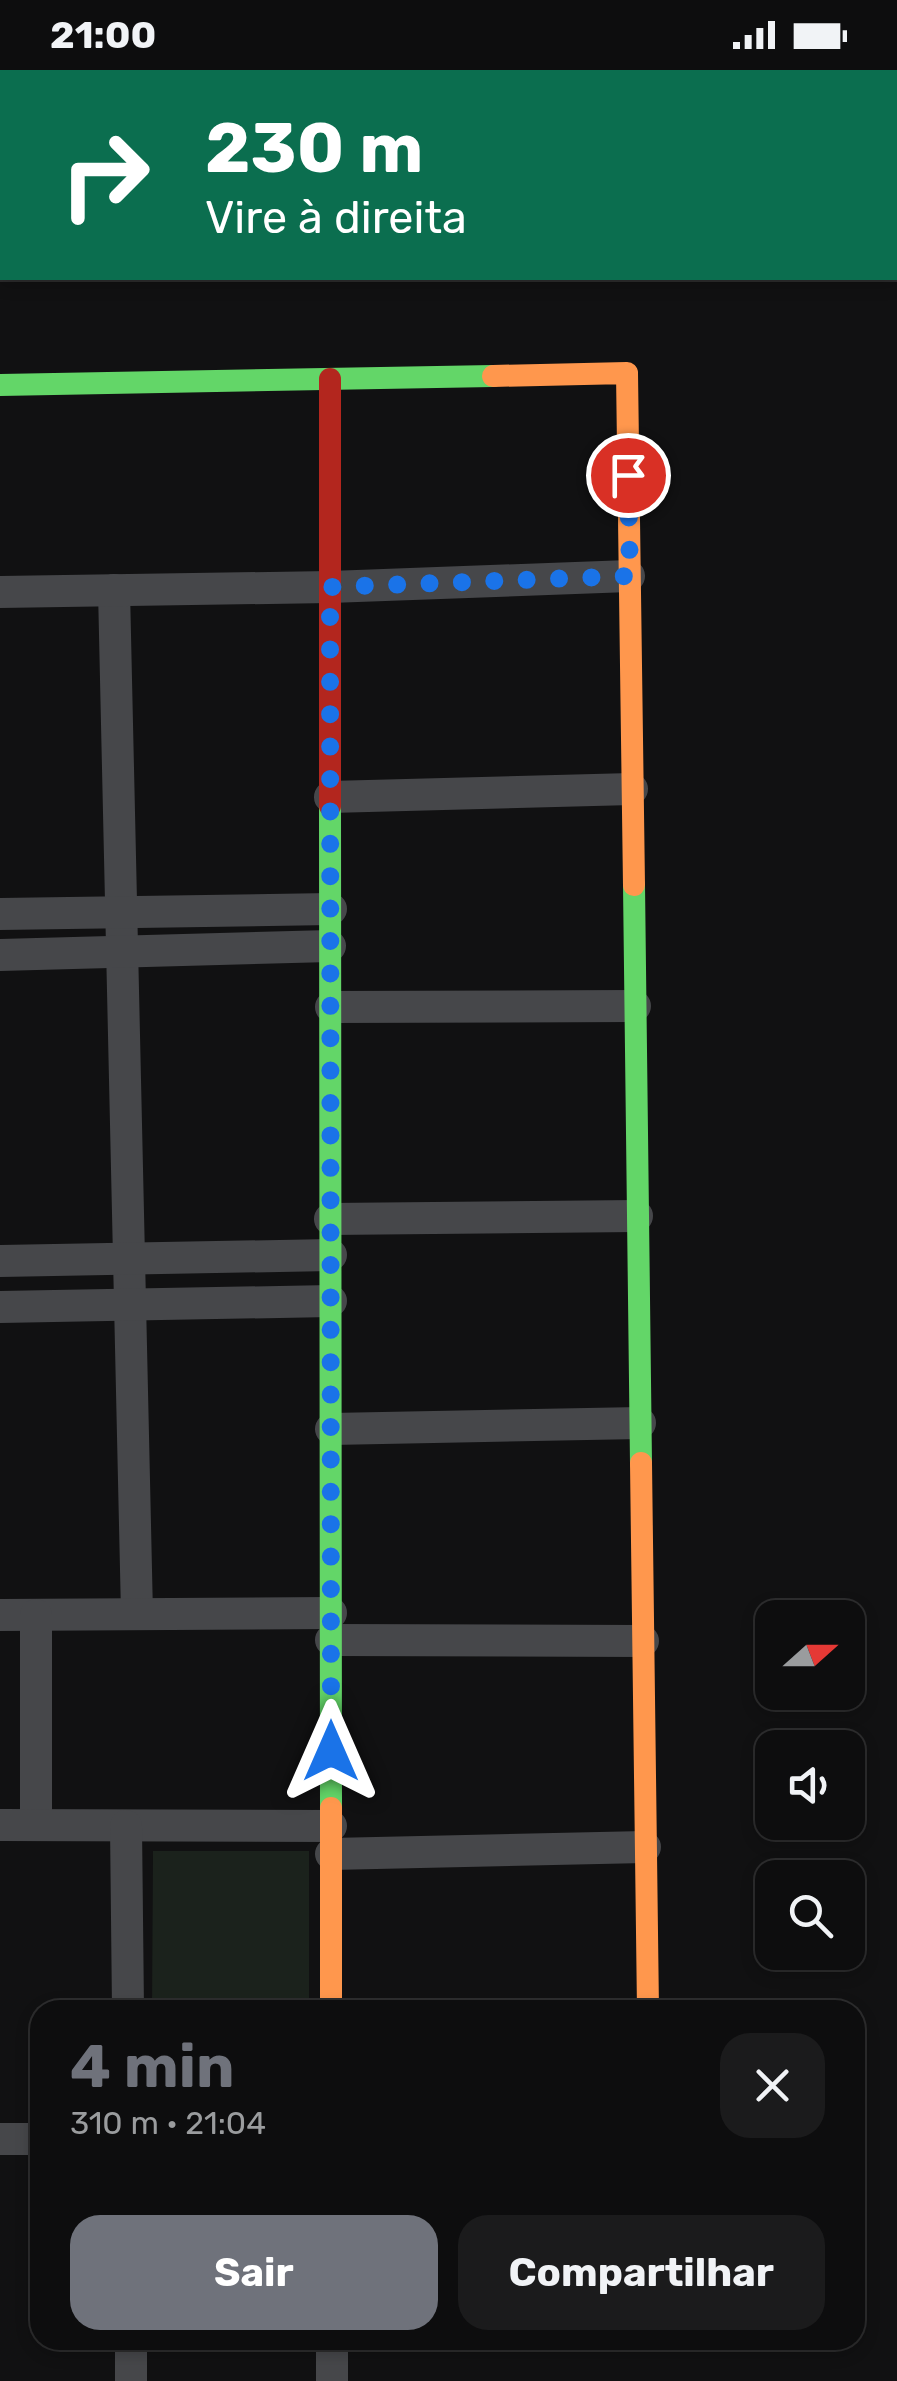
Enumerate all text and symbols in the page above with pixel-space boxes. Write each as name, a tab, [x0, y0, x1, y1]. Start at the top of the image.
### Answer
text: 21:00	[50, 12, 156, 58]
text: 230 m	[205, 107, 423, 190]
icon: right	[40, 110, 170, 240]
text: Vire à direita	[205, 191, 467, 244]
pin	[586, 433, 671, 518]
icon: arrive	[601, 448, 656, 503]
north arrow	[755, 1600, 865, 1710]
map controls	[755, 1600, 865, 1970]
position arrow	[279, 1699, 383, 1803]
button: sound	[755, 1730, 865, 1840]
button: search	[755, 1860, 865, 1970]
text: 4 min	[70, 2031, 234, 2102]
button: close	[720, 2033, 825, 2138]
text: 310 m · 21:04	[70, 2104, 266, 2142]
button: Sair	[70, 2215, 438, 2330]
button: Compartilhar	[458, 2215, 825, 2330]

